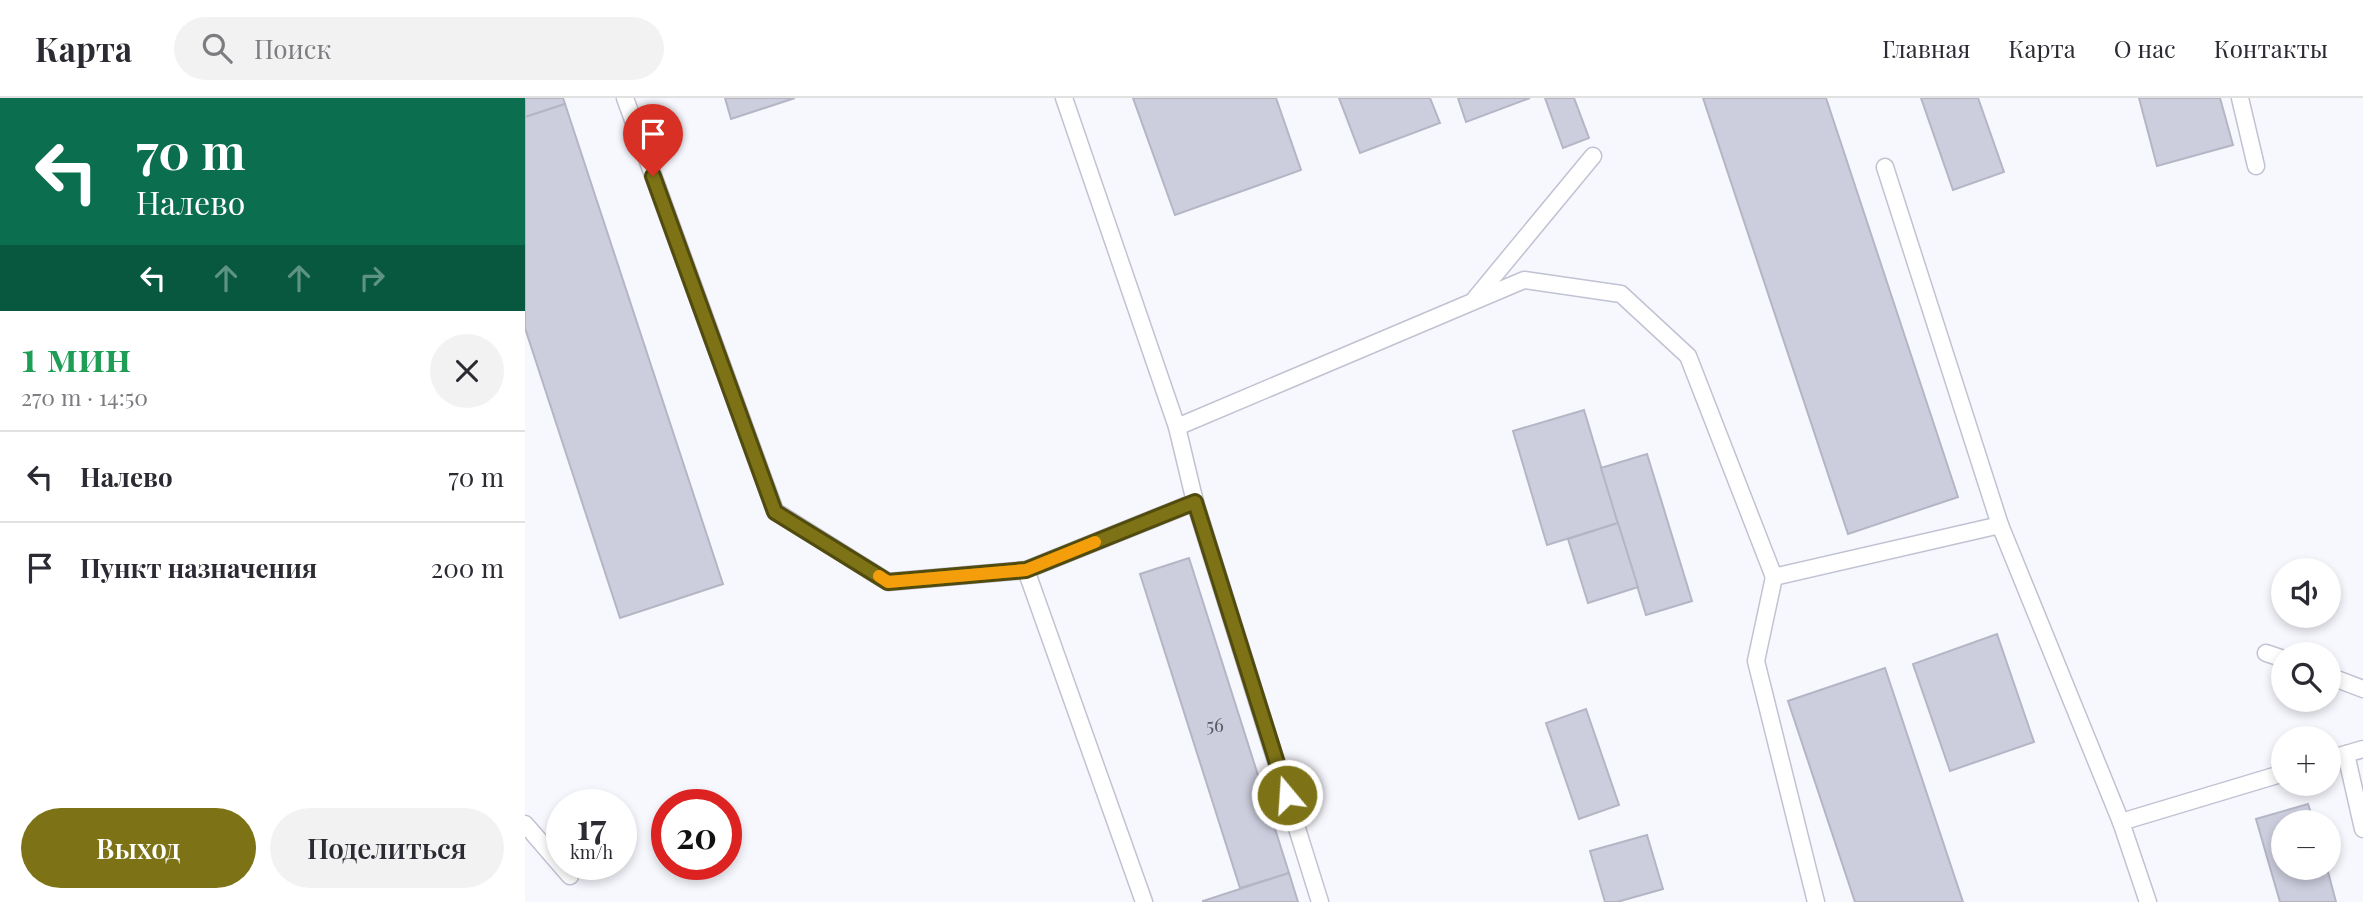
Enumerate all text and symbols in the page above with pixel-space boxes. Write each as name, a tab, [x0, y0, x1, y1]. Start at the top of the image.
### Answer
search box	[174, 17, 664, 80]
text: Карта	[35, 26, 132, 70]
icon: search	[198, 29, 236, 67]
text: Поиск	[254, 31, 331, 66]
text: Главная	[1882, 32, 1970, 64]
text: Карта	[2008, 32, 2076, 64]
text: О нас	[2114, 32, 2176, 64]
text: Контакты	[2214, 32, 2328, 64]
pin	[623, 104, 683, 176]
icon: arrive	[634, 115, 672, 153]
text: 70 m	[136, 117, 246, 182]
icon: left	[21, 126, 112, 217]
text: Налево	[136, 180, 245, 223]
icon: left	[134, 259, 172, 297]
icon: ahead	[207, 259, 245, 297]
icon: ahead	[280, 259, 318, 297]
icon: right	[353, 259, 391, 297]
text: 1 мин	[21, 327, 131, 383]
button: close	[430, 334, 504, 408]
text: 270 m · 14:50	[21, 381, 148, 412]
icon: left	[21, 458, 59, 496]
text: Налево	[80, 459, 173, 494]
text: 70 m	[448, 459, 504, 494]
icon: arrive	[21, 549, 59, 587]
text: Пункт назначения	[80, 550, 317, 585]
text: 200 m	[431, 550, 504, 585]
map controls	[2271, 558, 2341, 880]
button: sound	[2271, 558, 2341, 628]
button: search	[2271, 642, 2341, 712]
house number: 56	[1206, 711, 1224, 737]
button: +	[2271, 726, 2341, 796]
position arrow	[1250, 758, 1324, 832]
speed limit sign: 20	[651, 789, 742, 880]
text: 17	[577, 802, 606, 849]
button: Выход	[21, 808, 256, 888]
button: Поделиться	[270, 808, 504, 888]
button: −	[2271, 810, 2341, 880]
text: km/h	[570, 840, 613, 864]

